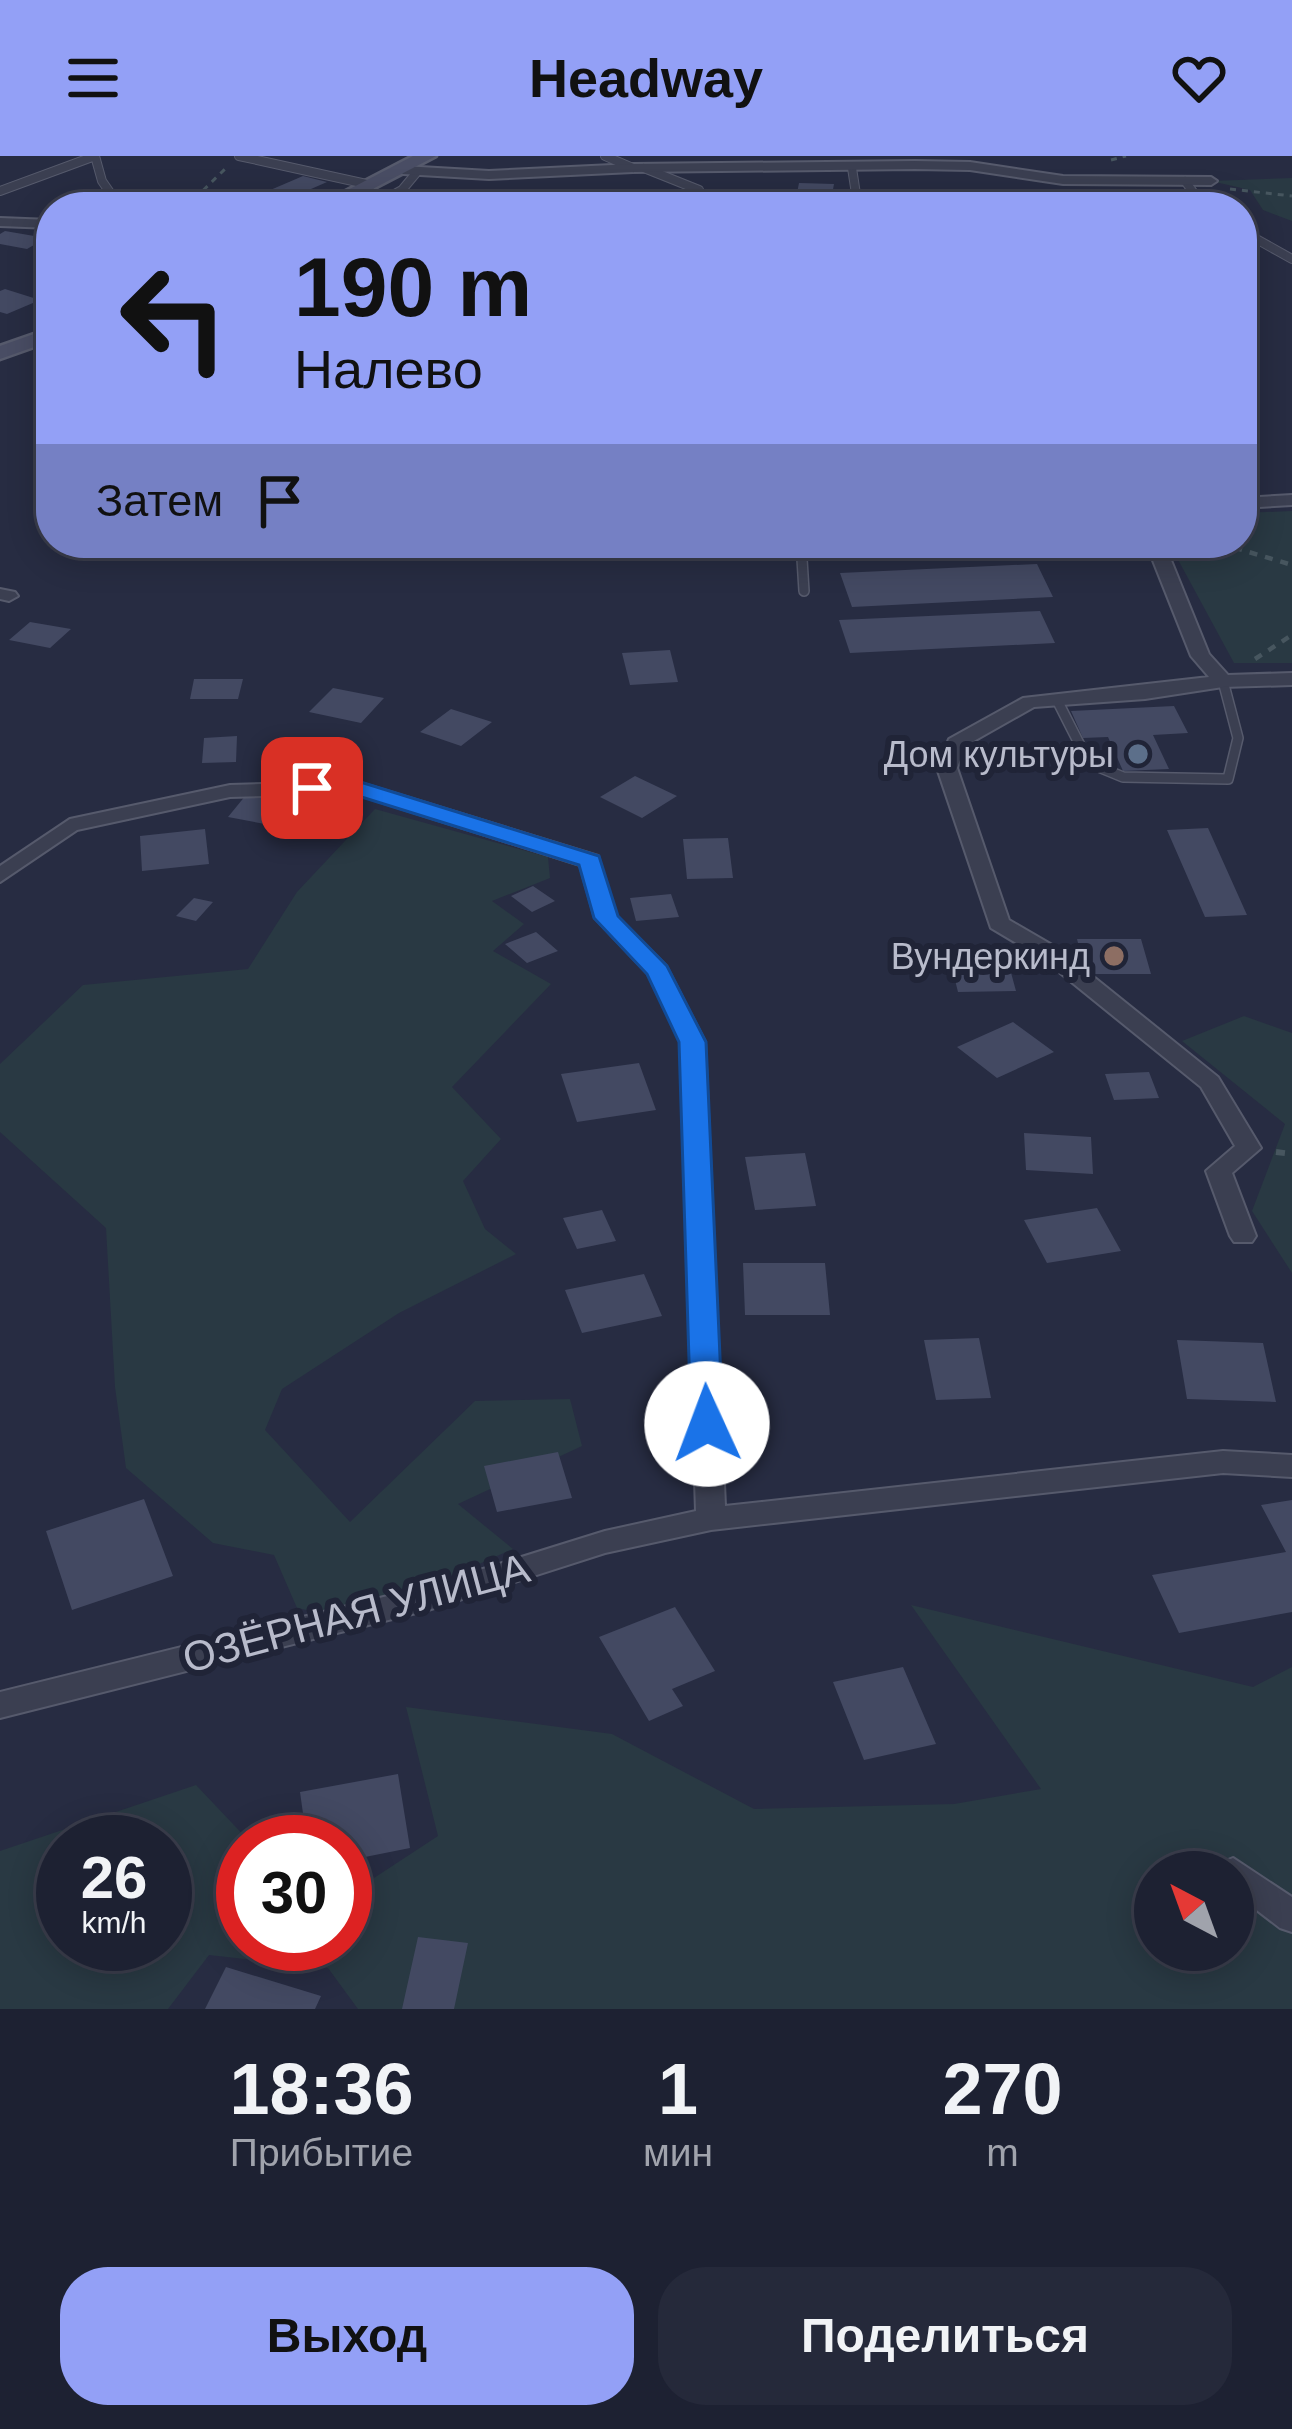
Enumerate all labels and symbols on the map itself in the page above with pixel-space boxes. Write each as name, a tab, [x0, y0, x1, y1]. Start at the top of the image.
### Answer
place label: Дом культуры	[884, 734, 1114, 775]
pin	[261, 737, 363, 839]
marker: Дом культуры	[1125, 741, 1151, 767]
place label: Вундеркинд	[891, 936, 1090, 977]
marker: Вундеркинд	[1101, 943, 1127, 969]
position arrow	[644, 1361, 770, 1487]
street label: ОЗЁРНАЯ УЛИЦА	[178, 1544, 534, 1682]
speed limit sign: 30	[216, 1815, 372, 1971]
north arrow	[1134, 1851, 1254, 1971]

